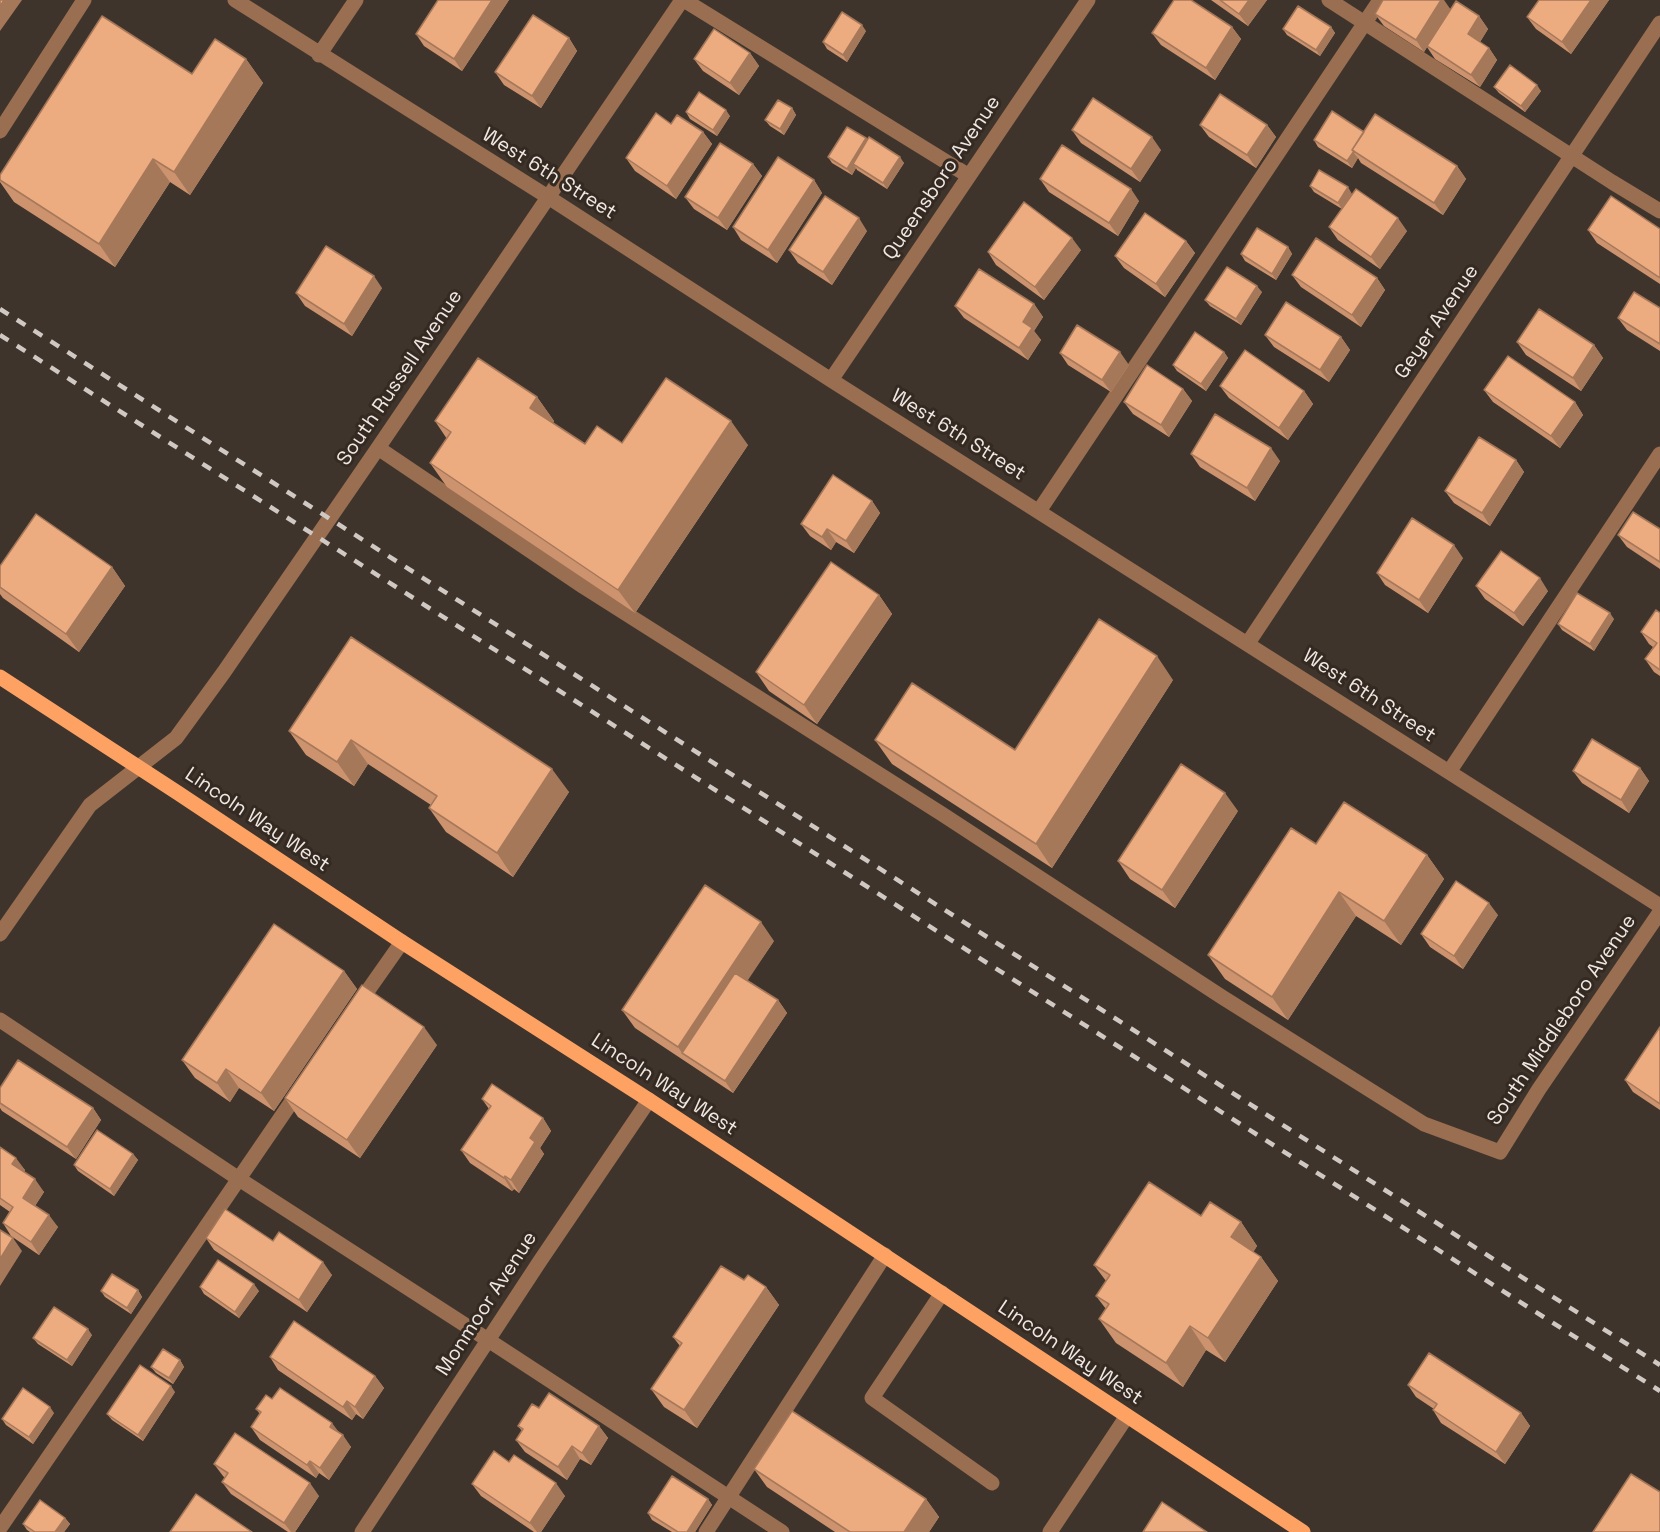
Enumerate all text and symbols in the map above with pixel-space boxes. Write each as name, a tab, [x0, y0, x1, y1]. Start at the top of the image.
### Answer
street label: Queensboro Avenue	[878, 91, 1006, 265]
street label: West 6th Street	[477, 123, 621, 225]
street label: Geyer Avenue	[1390, 260, 1484, 384]
street label: South Russell Avenue	[332, 286, 468, 470]
street label: West 6th Street	[886, 384, 1030, 486]
street label: West 6th Street	[1298, 644, 1440, 748]
street label: Lincoln Way West	[180, 763, 334, 877]
street label: South Middleboro Avenue	[1483, 910, 1641, 1130]
street label: Lincoln Way West	[587, 1029, 741, 1141]
street label: Monmoor Avenue	[431, 1227, 543, 1381]
street label: Lincoln Way West	[993, 1296, 1147, 1410]

